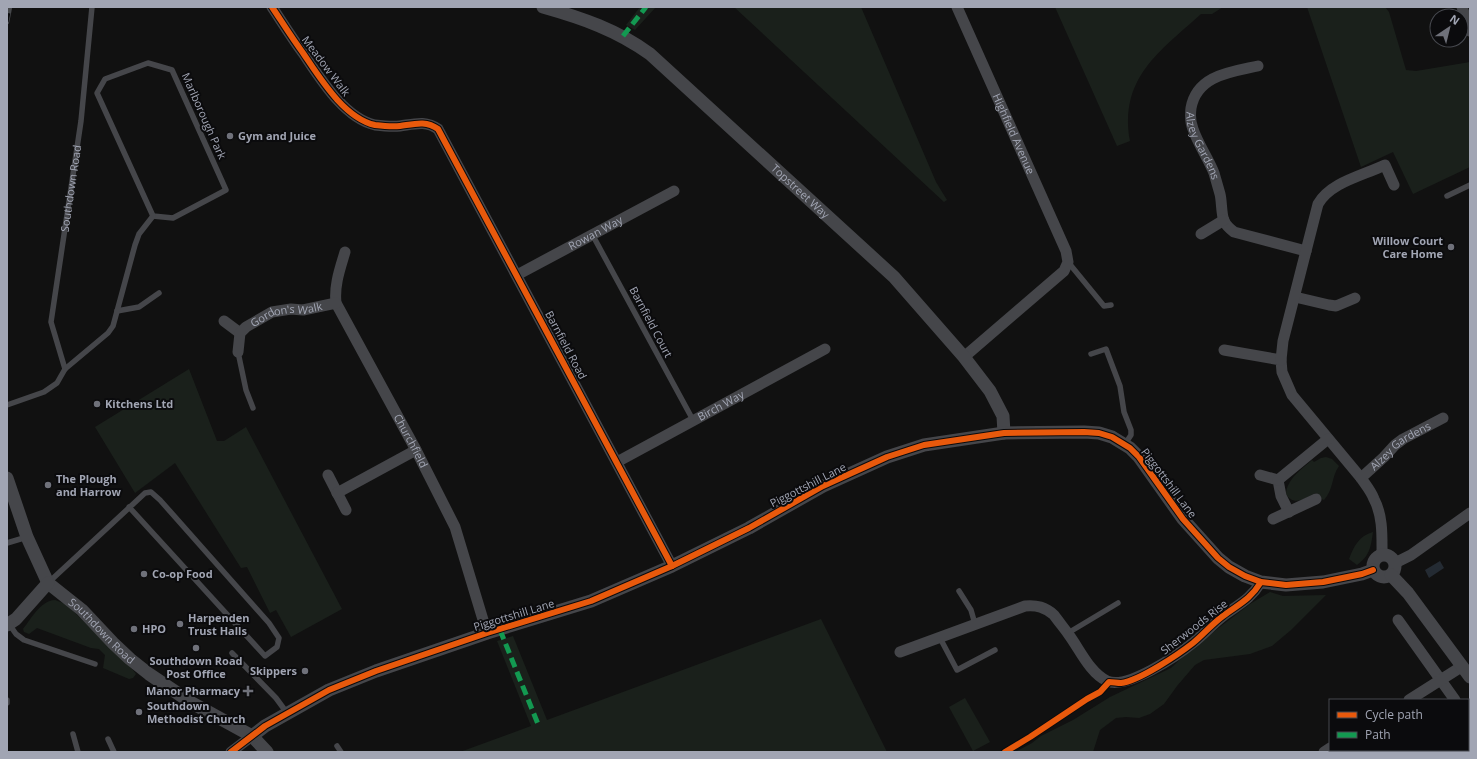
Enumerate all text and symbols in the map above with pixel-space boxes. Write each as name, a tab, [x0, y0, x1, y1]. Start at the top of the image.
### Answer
north arrow	[1429, 8, 1469, 48]
text: N	[1447, 11, 1463, 28]
street label: Meadow Walk	[299, 33, 354, 99]
street label: Marlborough Park	[179, 70, 230, 162]
street label: Highfield Avenue	[990, 91, 1039, 176]
street label: Alzey Gardens	[1183, 112, 1223, 181]
place label: Gym and Juice	[238, 128, 316, 143]
marker: Gym and Juice	[225, 131, 235, 141]
street label: Southdown Road	[57, 144, 84, 233]
street label: Topstreet Way	[768, 160, 833, 222]
street label: Rowan Way	[565, 212, 625, 253]
place label: Willow Court Care Home	[1372, 233, 1443, 261]
marker: Willow Court Care Home	[1446, 242, 1456, 252]
street label: Barnfield Court	[626, 284, 676, 360]
street label: Gordon's Walk	[247, 298, 324, 330]
street label: Barnfield Road	[542, 308, 591, 382]
street label: Birch Way	[694, 386, 747, 424]
place label: Kitchens Ltd	[105, 396, 173, 411]
marker: Kitchens Ltd	[92, 399, 102, 409]
street label: Churchfield	[391, 411, 432, 470]
street label: Alzey Gardens	[1366, 418, 1433, 473]
street label: Piggottshill Lane	[1138, 445, 1201, 521]
street label: Piggottshill Lane	[767, 459, 848, 510]
place label: The Plough and Harrow	[56, 471, 122, 499]
marker: The Plough and Harrow	[43, 480, 53, 490]
place label: Co-op Food	[152, 566, 213, 581]
marker: Co-op Food	[139, 569, 149, 579]
street label: Southdown Road	[66, 594, 138, 667]
street label: Piggottshill Lane	[472, 595, 556, 634]
street label: Sherwoods Rise	[1157, 596, 1230, 657]
place label: Harpenden Trust Halls	[188, 610, 249, 638]
marker: Harpenden Trust Halls	[175, 619, 185, 629]
place label: HPO	[142, 621, 166, 636]
marker: HPO	[129, 624, 139, 634]
marker: Southdown Road Post Office	[191, 643, 201, 653]
place label: Southdown Road Post Office	[149, 653, 243, 681]
place label: Skippers	[250, 663, 298, 678]
marker: Skippers	[300, 666, 310, 676]
place label: Manor Pharmacy	[146, 683, 241, 698]
marker: Manor Pharmacy	[243, 686, 253, 696]
place label: Southdown Methodist Church	[147, 698, 245, 726]
legend	[1329, 699, 1469, 751]
text: Cycle path	[1365, 706, 1423, 723]
marker: Southdown Methodist Church	[134, 707, 144, 717]
text: Path	[1365, 726, 1391, 743]

